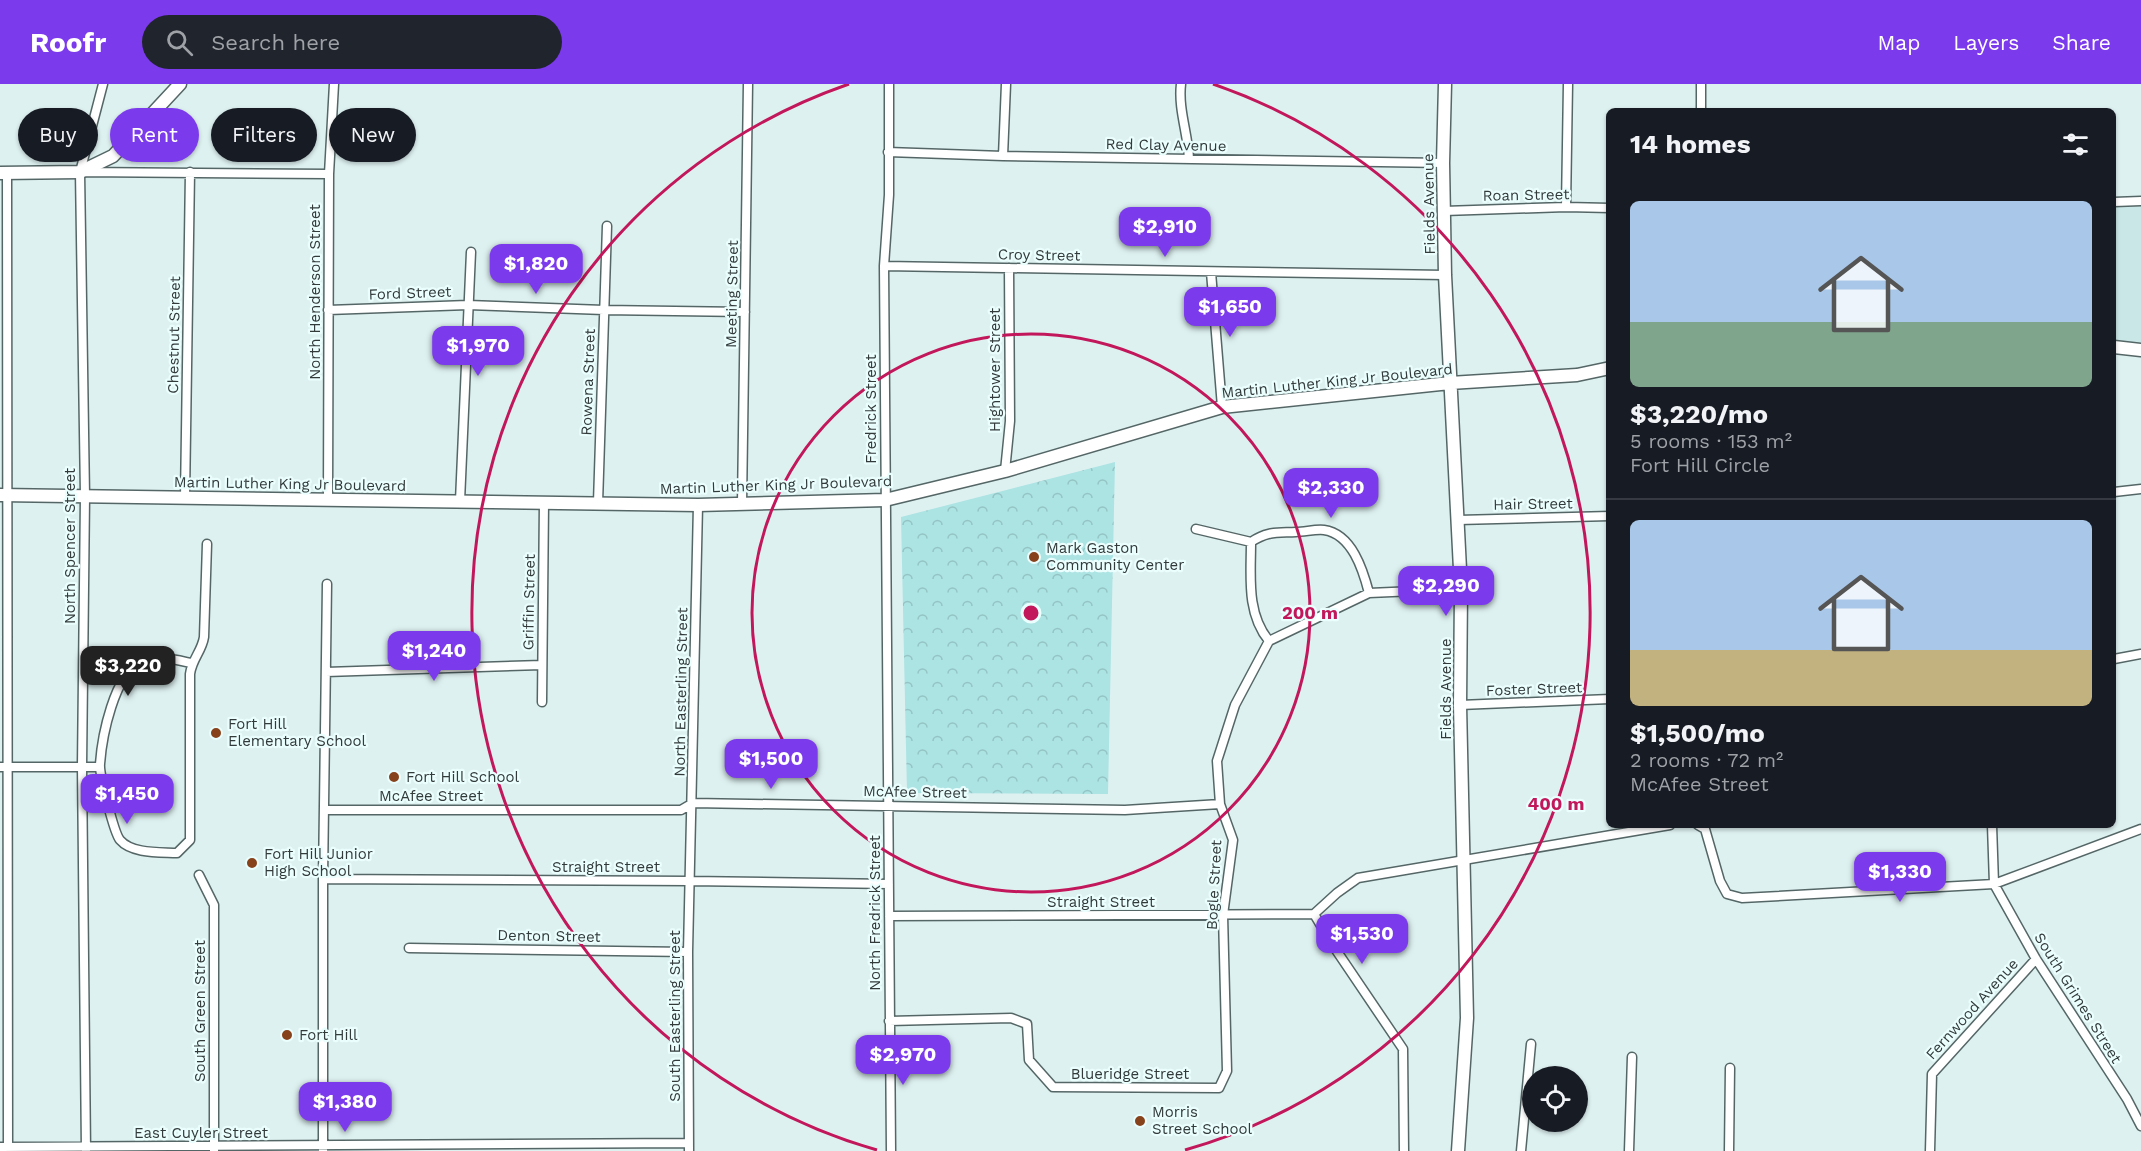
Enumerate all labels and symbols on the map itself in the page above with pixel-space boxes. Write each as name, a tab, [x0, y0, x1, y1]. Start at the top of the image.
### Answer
street label: Red Clay Avenue	[1105, 135, 1227, 155]
street label: Fields Avenue	[1419, 153, 1439, 255]
street label: Roan Street	[1482, 185, 1570, 205]
street label: North Henderson Street	[306, 204, 324, 380]
pin: $2,910	[1116, 207, 1214, 258]
street label: Meeting Street	[722, 239, 742, 348]
pin: $1,820	[487, 244, 585, 295]
street label: Croy Street	[998, 245, 1081, 265]
street label: Chestnut Street	[164, 275, 184, 394]
street label: Ford Street	[368, 283, 452, 303]
pin: $1,650	[1181, 287, 1279, 338]
street label: Hightower Street	[986, 307, 1004, 432]
pin: $1,970	[429, 326, 527, 377]
street label: Rowena Street	[577, 327, 599, 436]
street label: Fredrick Street	[862, 354, 880, 464]
street label: Martin Luther King Jr Boulevard	[1221, 360, 1453, 402]
street label: North Spencer Street	[61, 467, 79, 624]
pin: $2,330	[1282, 468, 1380, 519]
street label: Martin Luther King Jr Boulevard	[660, 472, 892, 498]
street label: Martin Luther King Jr Boulevard	[174, 473, 406, 495]
street label: Hair Street	[1493, 494, 1574, 514]
place label: Mark Gaston Community Center	[1046, 539, 1184, 574]
marker: Mark Gaston Community Center	[1027, 550, 1041, 564]
street label: Griffin Street	[519, 553, 539, 650]
pin: $2,290	[1397, 566, 1495, 617]
text: 200 m	[1282, 602, 1338, 623]
centre of rings	[1021, 603, 1041, 623]
street label: North Easterling Street	[671, 606, 691, 777]
pin: $1,240	[385, 631, 483, 682]
street label: Fields Avenue	[1437, 638, 1455, 740]
pin: $3,220	[79, 646, 177, 697]
street label: Foster Street	[1486, 678, 1583, 700]
place label: Fort Hill Elementary School	[228, 715, 367, 750]
marker: Fort Hill Elementary School	[209, 726, 223, 740]
pin: $1,500	[722, 739, 820, 790]
place label: Fort Hill School	[406, 768, 519, 786]
marker: Fort Hill School	[387, 770, 401, 784]
pin: $1,450	[78, 774, 176, 825]
street label: McAfee Street	[863, 782, 968, 802]
street label: McAfee Street	[379, 787, 484, 805]
text: 400 m	[1528, 793, 1584, 814]
street label: North Fredrick Street	[866, 834, 884, 991]
street label: Bogle Street	[1203, 839, 1225, 931]
place label: Fort Hill Junior High School	[264, 845, 373, 880]
pin: $1,330	[1851, 852, 1949, 903]
marker: Fort Hill Junior High School	[245, 856, 259, 870]
street label: Straight Street	[552, 858, 661, 876]
street label: Straight Street	[1047, 893, 1156, 911]
pin: $1,530	[1313, 914, 1411, 965]
street label: Denton Street	[497, 926, 602, 946]
street label: South Easterling Street	[666, 929, 684, 1102]
street label: South Grimes Street	[2030, 929, 2126, 1067]
street label: South Green Street	[191, 939, 209, 1082]
street label: Fernwood Avenue	[1922, 955, 2022, 1063]
place label: Fort Hill	[299, 1026, 358, 1044]
marker: Fort Hill	[280, 1028, 294, 1042]
pin: $2,970	[854, 1035, 952, 1086]
street label: Blueridge Street	[1071, 1065, 1190, 1083]
pin: $1,380	[296, 1082, 394, 1133]
place label: Morris Street School	[1152, 1103, 1253, 1138]
marker: Morris Street School	[1133, 1114, 1147, 1128]
street label: East Cuyler Street	[134, 1124, 269, 1142]

